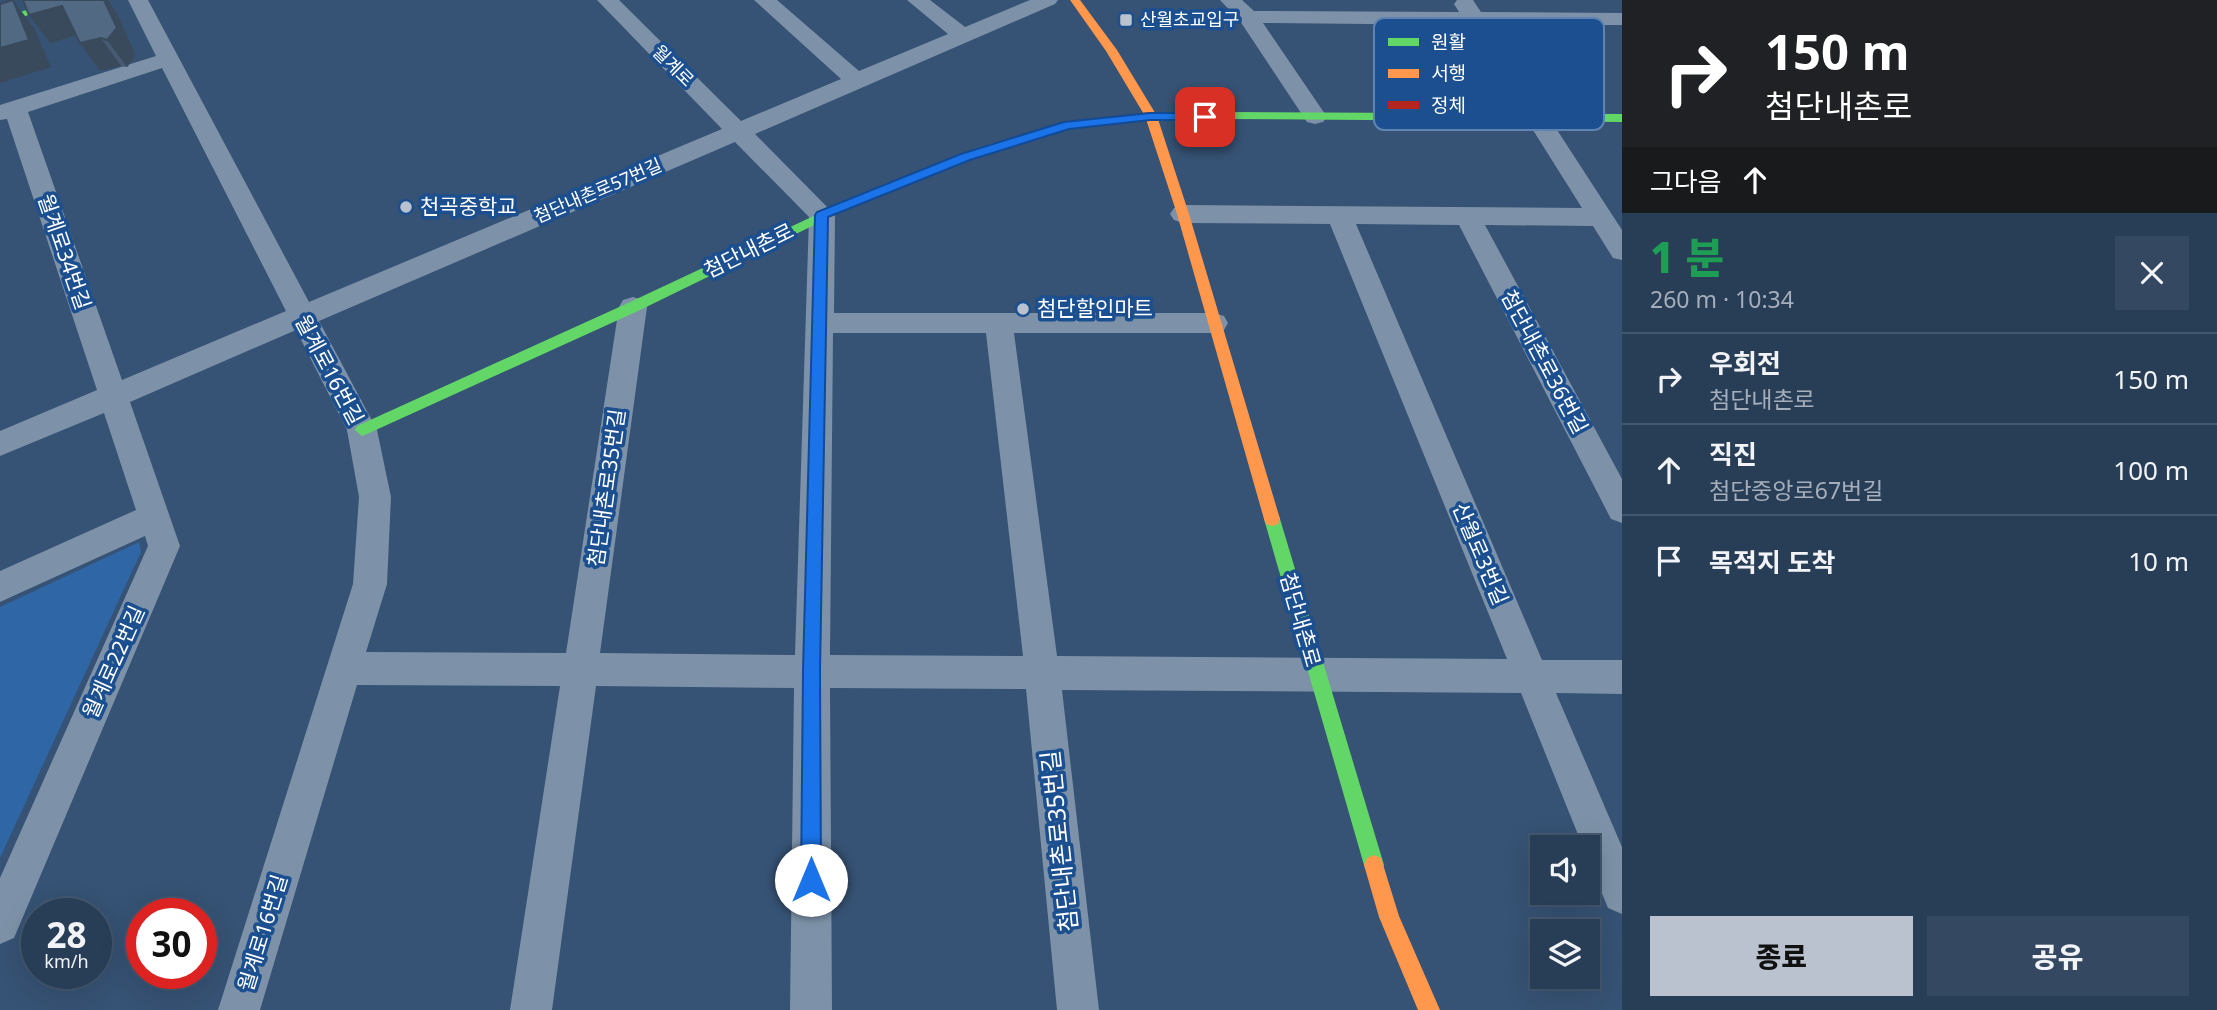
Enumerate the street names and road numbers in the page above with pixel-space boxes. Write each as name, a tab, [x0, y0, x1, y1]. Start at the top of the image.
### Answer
street label: 월계로	[648, 39, 700, 91]
street label: 첨단내촌로57번길	[530, 152, 665, 228]
street label: 월계로34번길	[32, 190, 98, 313]
street label: 첨단내촌로	[699, 216, 798, 284]
street label: 첨단내촌로36번길	[1495, 285, 1595, 438]
street label: 월계로16번길	[289, 310, 371, 429]
street label: 첨단내촌로35번길	[581, 407, 631, 569]
street label: 산월로3번길	[1447, 498, 1515, 609]
street label: 첨단내촌로	[1274, 569, 1328, 670]
street label: 월계로22번길	[76, 601, 150, 722]
street label: 첨단내촌로35번길	[1033, 749, 1084, 933]
street label: 월계로16번길	[231, 871, 293, 994]

